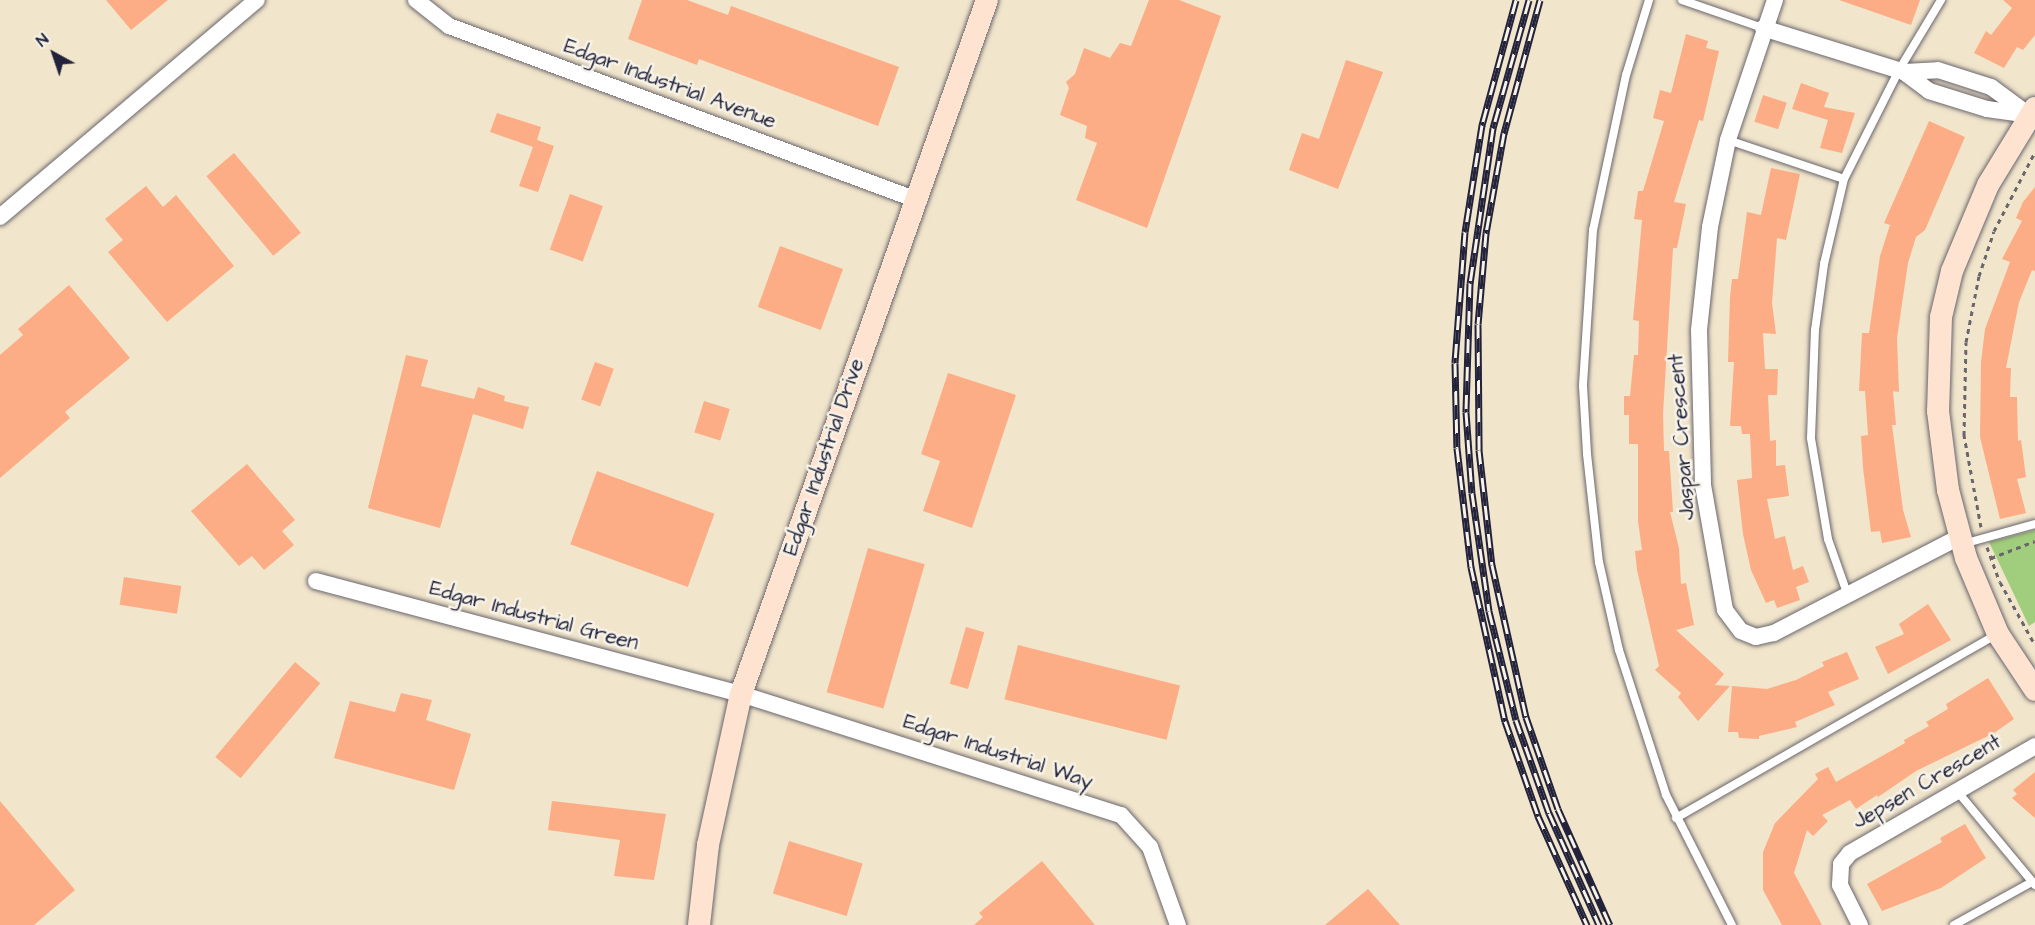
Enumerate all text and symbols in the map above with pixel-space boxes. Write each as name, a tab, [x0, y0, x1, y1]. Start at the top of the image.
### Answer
north arrow	[24, 24, 84, 84]
text: N	[32, 29, 53, 52]
street label: Edgar Industrial Avenue	[560, 34, 780, 134]
street label: Jaspar Crescent	[1664, 353, 1700, 521]
street label: Edgar Industrial Drive	[778, 355, 870, 559]
street label: Edgar Industrial Green	[427, 576, 641, 656]
street label: Edgar Industrial Way	[900, 709, 1096, 795]
street label: Jepsen Crescent	[1848, 729, 2006, 835]

